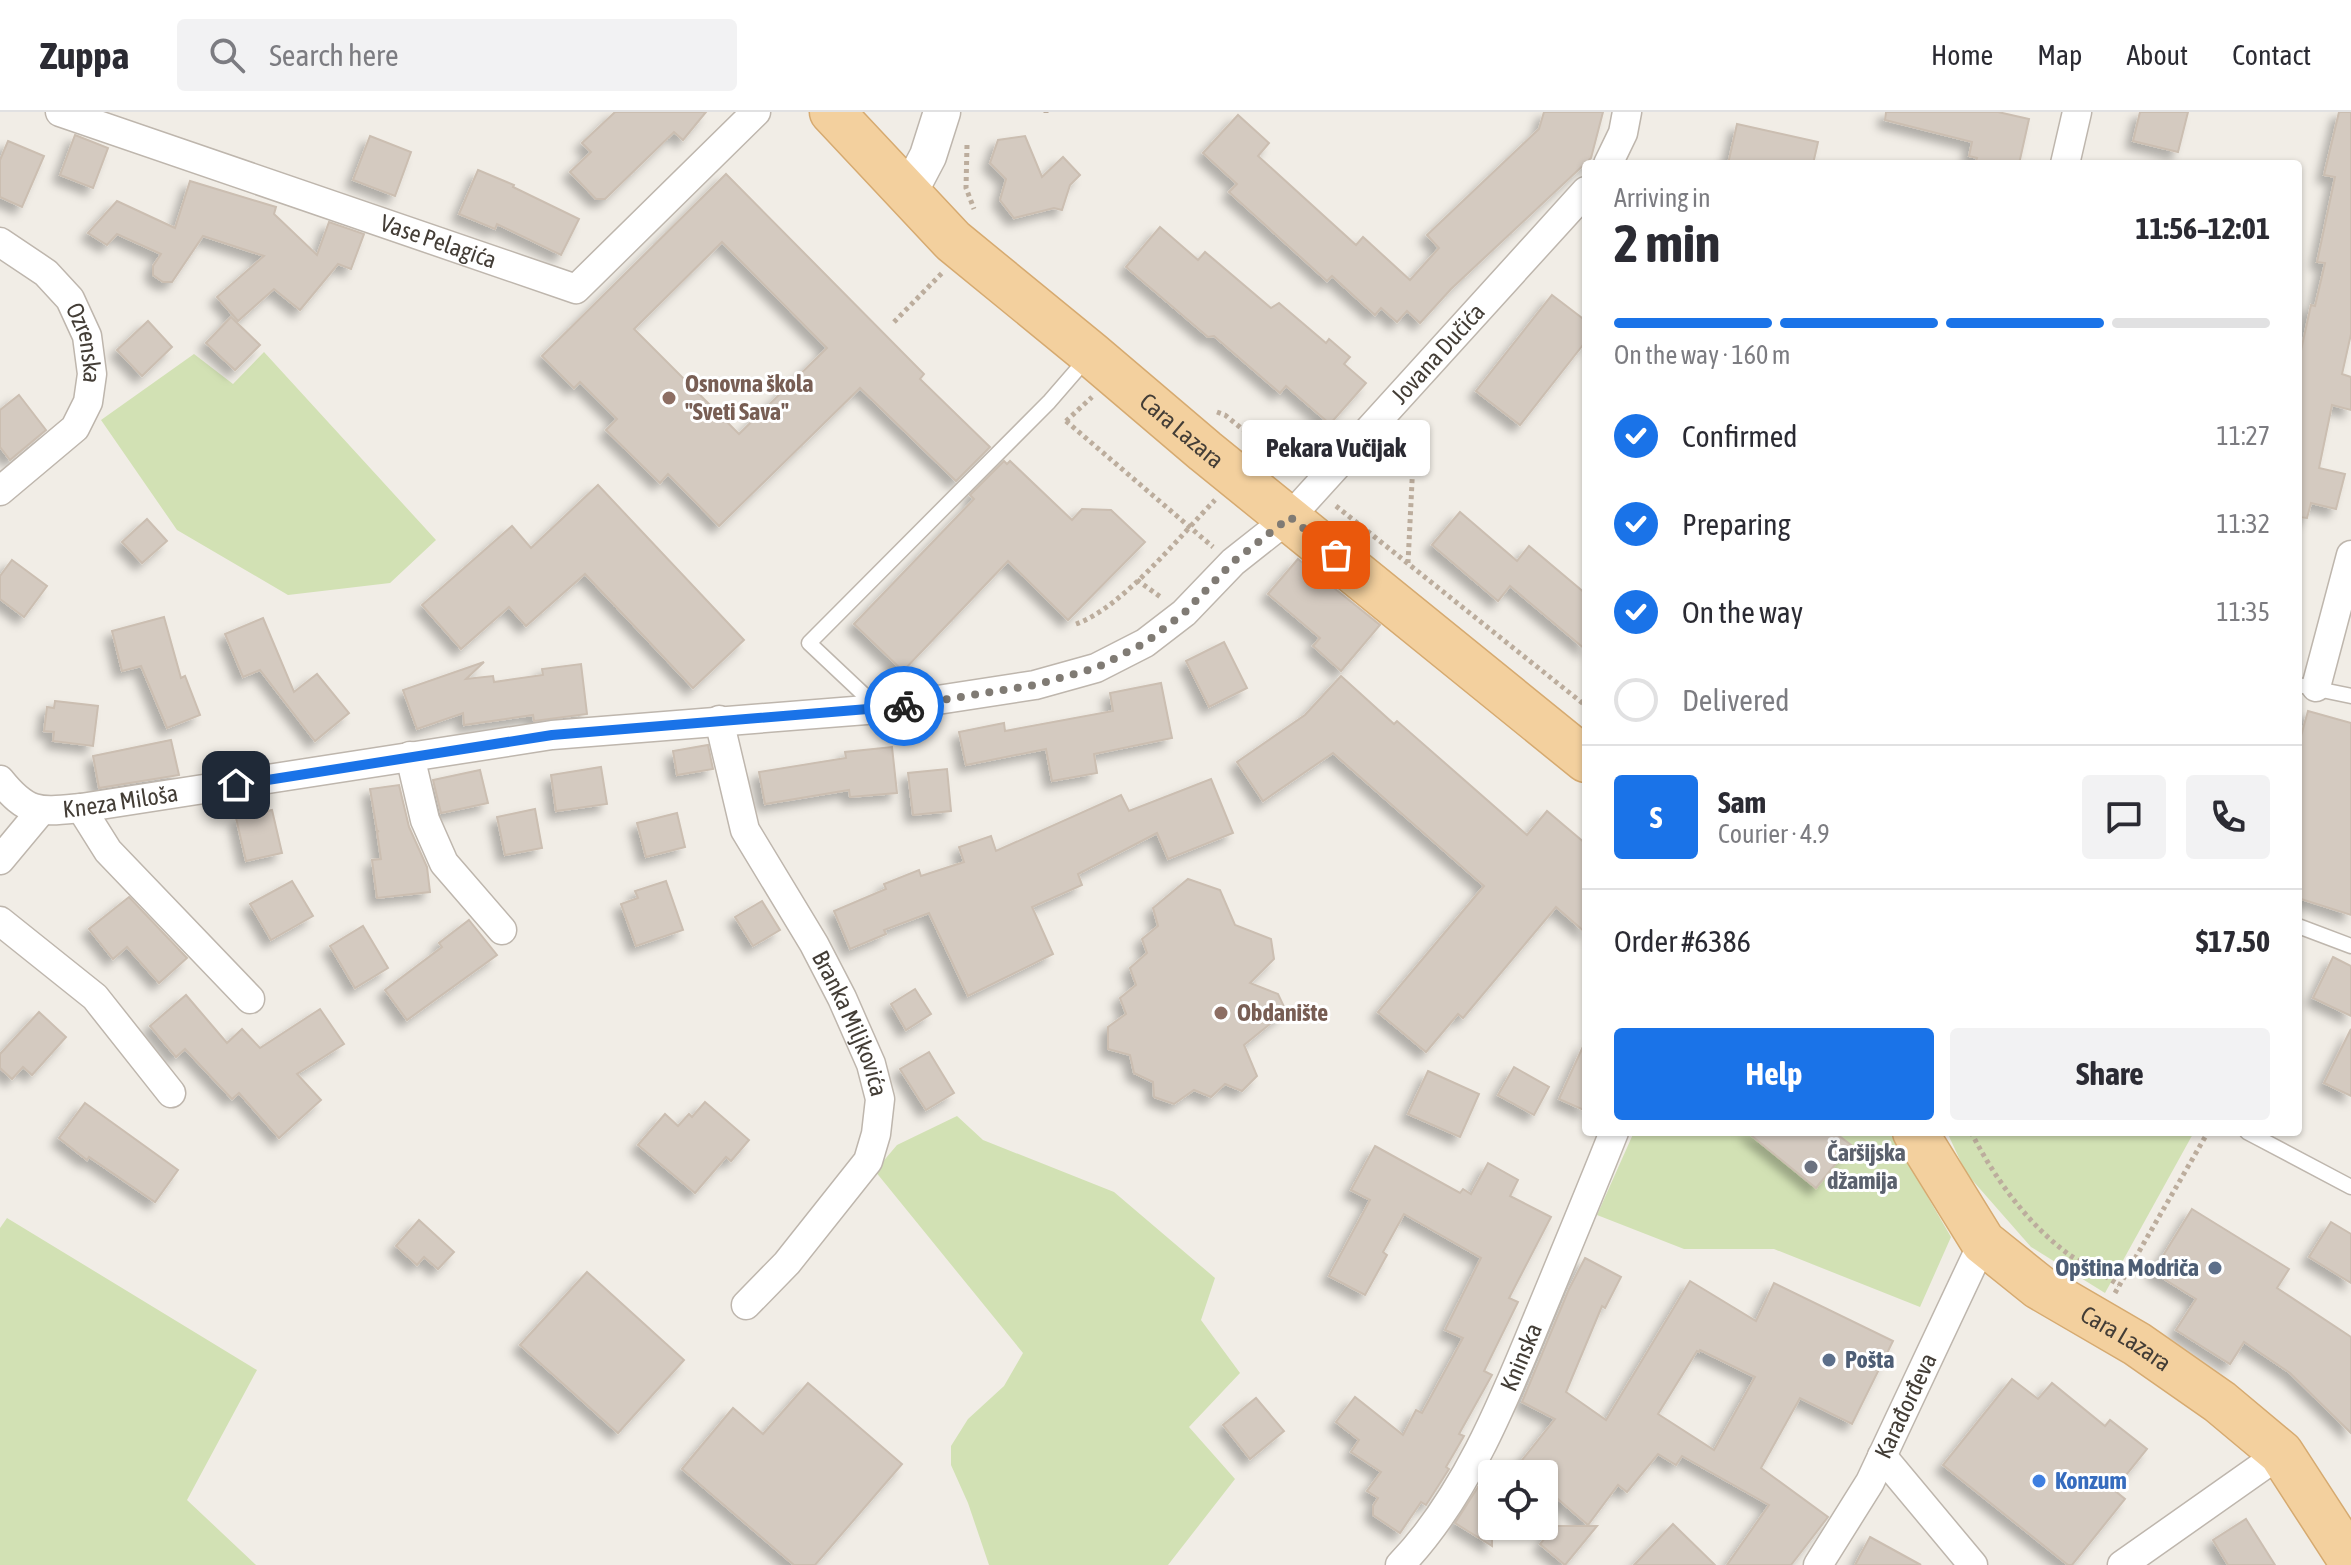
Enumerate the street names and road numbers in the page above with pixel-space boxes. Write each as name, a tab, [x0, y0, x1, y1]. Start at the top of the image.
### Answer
street label: Vase Pelagića	[377, 209, 500, 274]
street label: Ozrenska	[61, 298, 106, 385]
street label: Jovana Dučića	[1386, 298, 1490, 409]
street label: Cara Lazara	[1135, 388, 1229, 473]
street label: Kneza Miloša	[62, 779, 180, 823]
street label: Branka Miljkovića	[807, 946, 893, 1099]
street label: Cara Lazara	[2076, 1300, 2176, 1376]
street label: Kninska	[1495, 1319, 1547, 1395]
street label: Karađorđeva	[1869, 1349, 1942, 1463]

